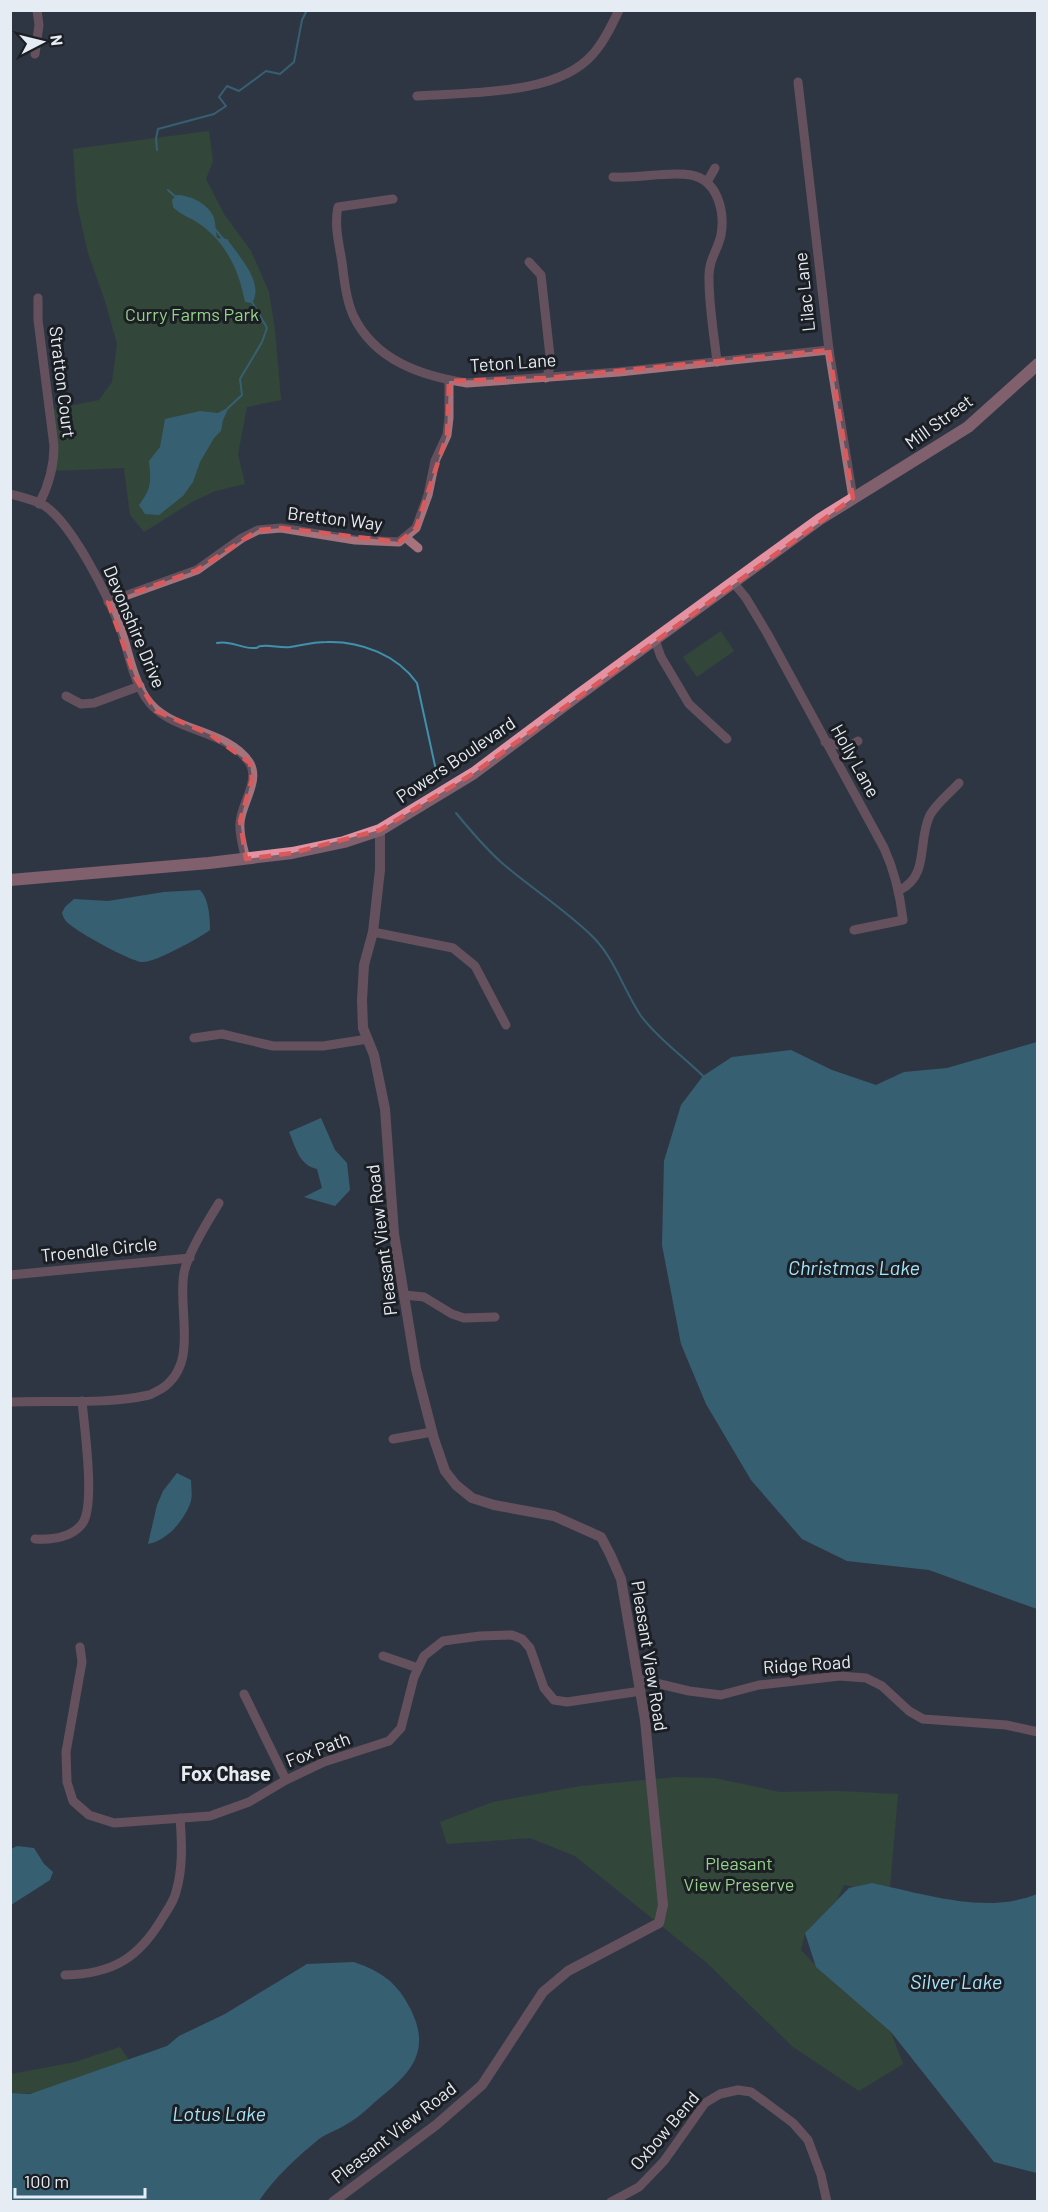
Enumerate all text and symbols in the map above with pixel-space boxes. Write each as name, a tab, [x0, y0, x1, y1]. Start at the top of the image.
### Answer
north arrow	[12, 12, 72, 72]
text: N	[47, 34, 67, 47]
street label: Lilac Lane	[789, 251, 819, 333]
park label: Curry Farms Park	[125, 303, 259, 325]
street label: Stratton Court	[45, 325, 81, 439]
street label: Teton Lane	[469, 348, 557, 376]
street label: Mill Street	[900, 389, 977, 453]
street label: Bretton Way	[286, 501, 384, 535]
street label: Devonshire Drive	[99, 562, 171, 691]
street label: Powers Boulevard	[392, 711, 519, 807]
street label: Holly Lane	[827, 720, 885, 801]
street label: Pleasant View Road	[361, 1163, 401, 1317]
street label: Troendle Circle	[40, 1232, 158, 1266]
water label: Christmas Lake	[788, 1255, 920, 1279]
street label: Pleasant View Road	[627, 1579, 673, 1733]
street label: Ridge Road	[762, 1650, 852, 1678]
street label: Fox Path	[282, 1727, 353, 1771]
district label: Fox Chase	[181, 1761, 271, 1785]
park label: Pleasant View Preserve	[684, 1852, 794, 1895]
water label: Silver Lake	[910, 1969, 1002, 1993]
street label: Pleasant View Road	[327, 2077, 460, 2188]
street label: Oxbow Bend	[625, 2087, 703, 2174]
water label: Lotus Lake	[172, 2101, 266, 2125]
scale bar	[15, 2161, 146, 2199]
text: 100 m	[24, 2170, 69, 2192]

